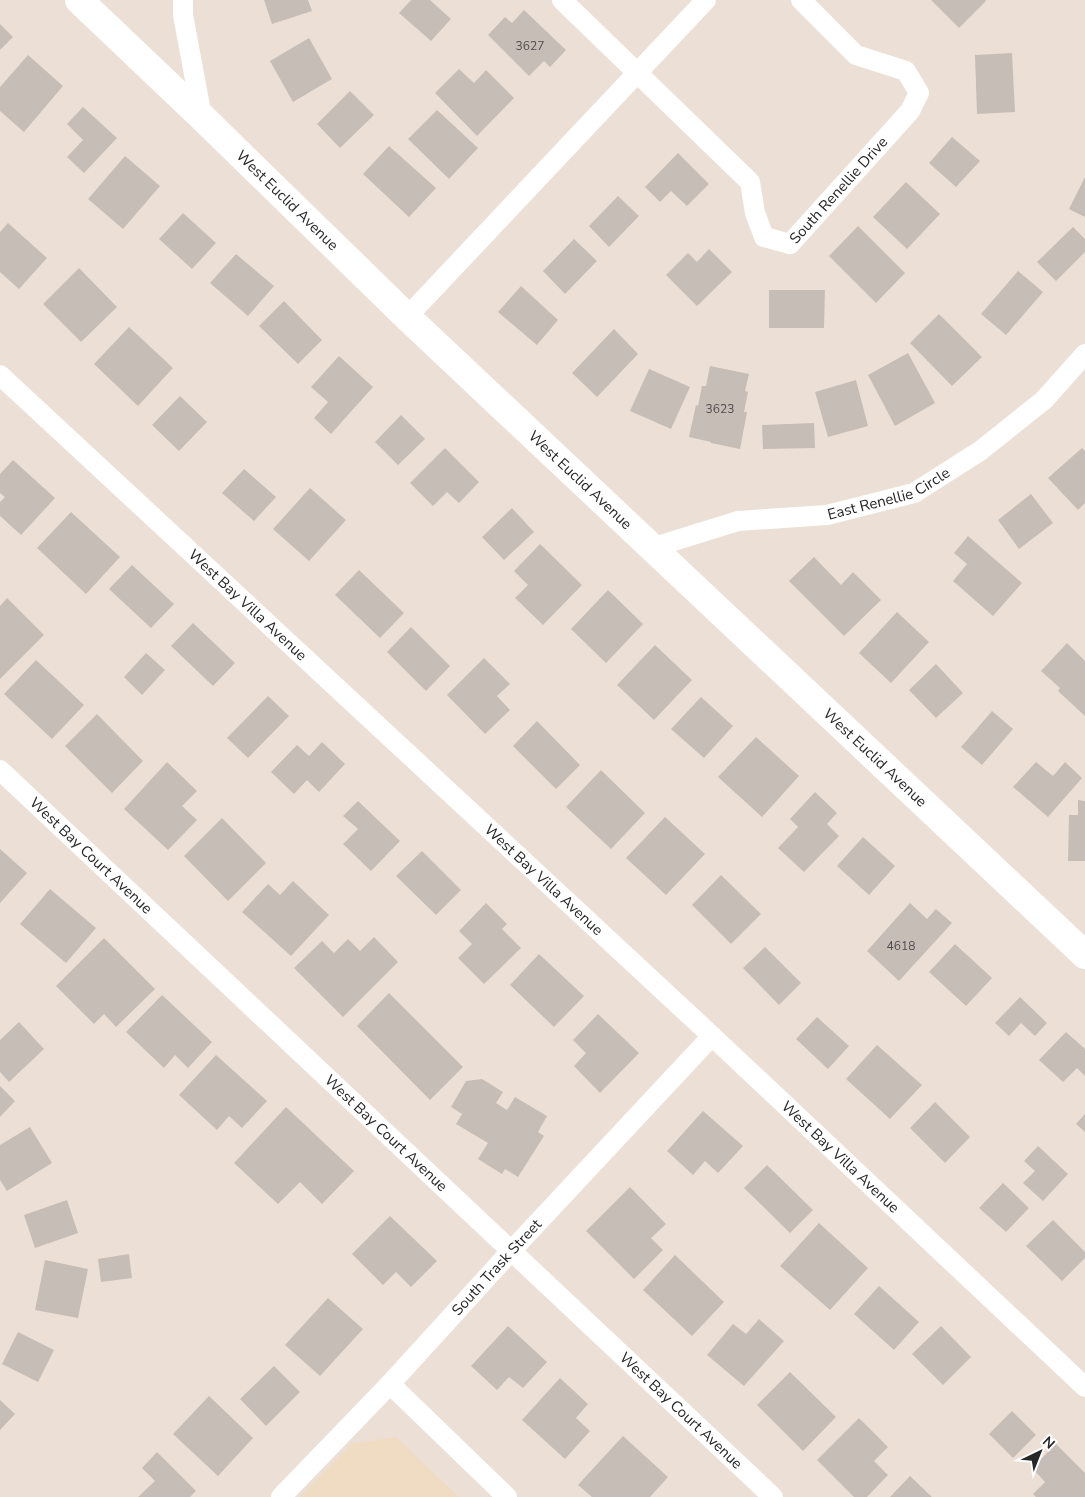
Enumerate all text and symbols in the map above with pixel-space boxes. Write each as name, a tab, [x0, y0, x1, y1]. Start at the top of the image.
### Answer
house number: 3627	[516, 38, 544, 54]
street label: South Renellie Drive	[785, 132, 892, 248]
street label: West Euclid Avenue	[232, 146, 343, 255]
house number: 3623	[706, 401, 734, 417]
street label: West Euclid Avenue	[524, 426, 636, 534]
street label: East Renellie Circle	[825, 463, 954, 524]
street label: West Bay Villa Avenue	[184, 545, 311, 665]
street label: West Euclid Avenue	[819, 704, 931, 811]
street label: West Bay Court Avenue	[25, 793, 157, 918]
street label: West Bay Villa Avenue	[480, 820, 607, 940]
house number: 4618	[887, 938, 915, 954]
street label: West Bay Court Avenue	[320, 1070, 452, 1196]
street label: West Bay Villa Avenue	[777, 1096, 904, 1217]
street label: South Trask Street	[447, 1214, 546, 1320]
street label: West Bay Court Avenue	[615, 1348, 747, 1473]
north arrow	[1015, 1427, 1065, 1477]
text: N	[1038, 1432, 1059, 1453]

